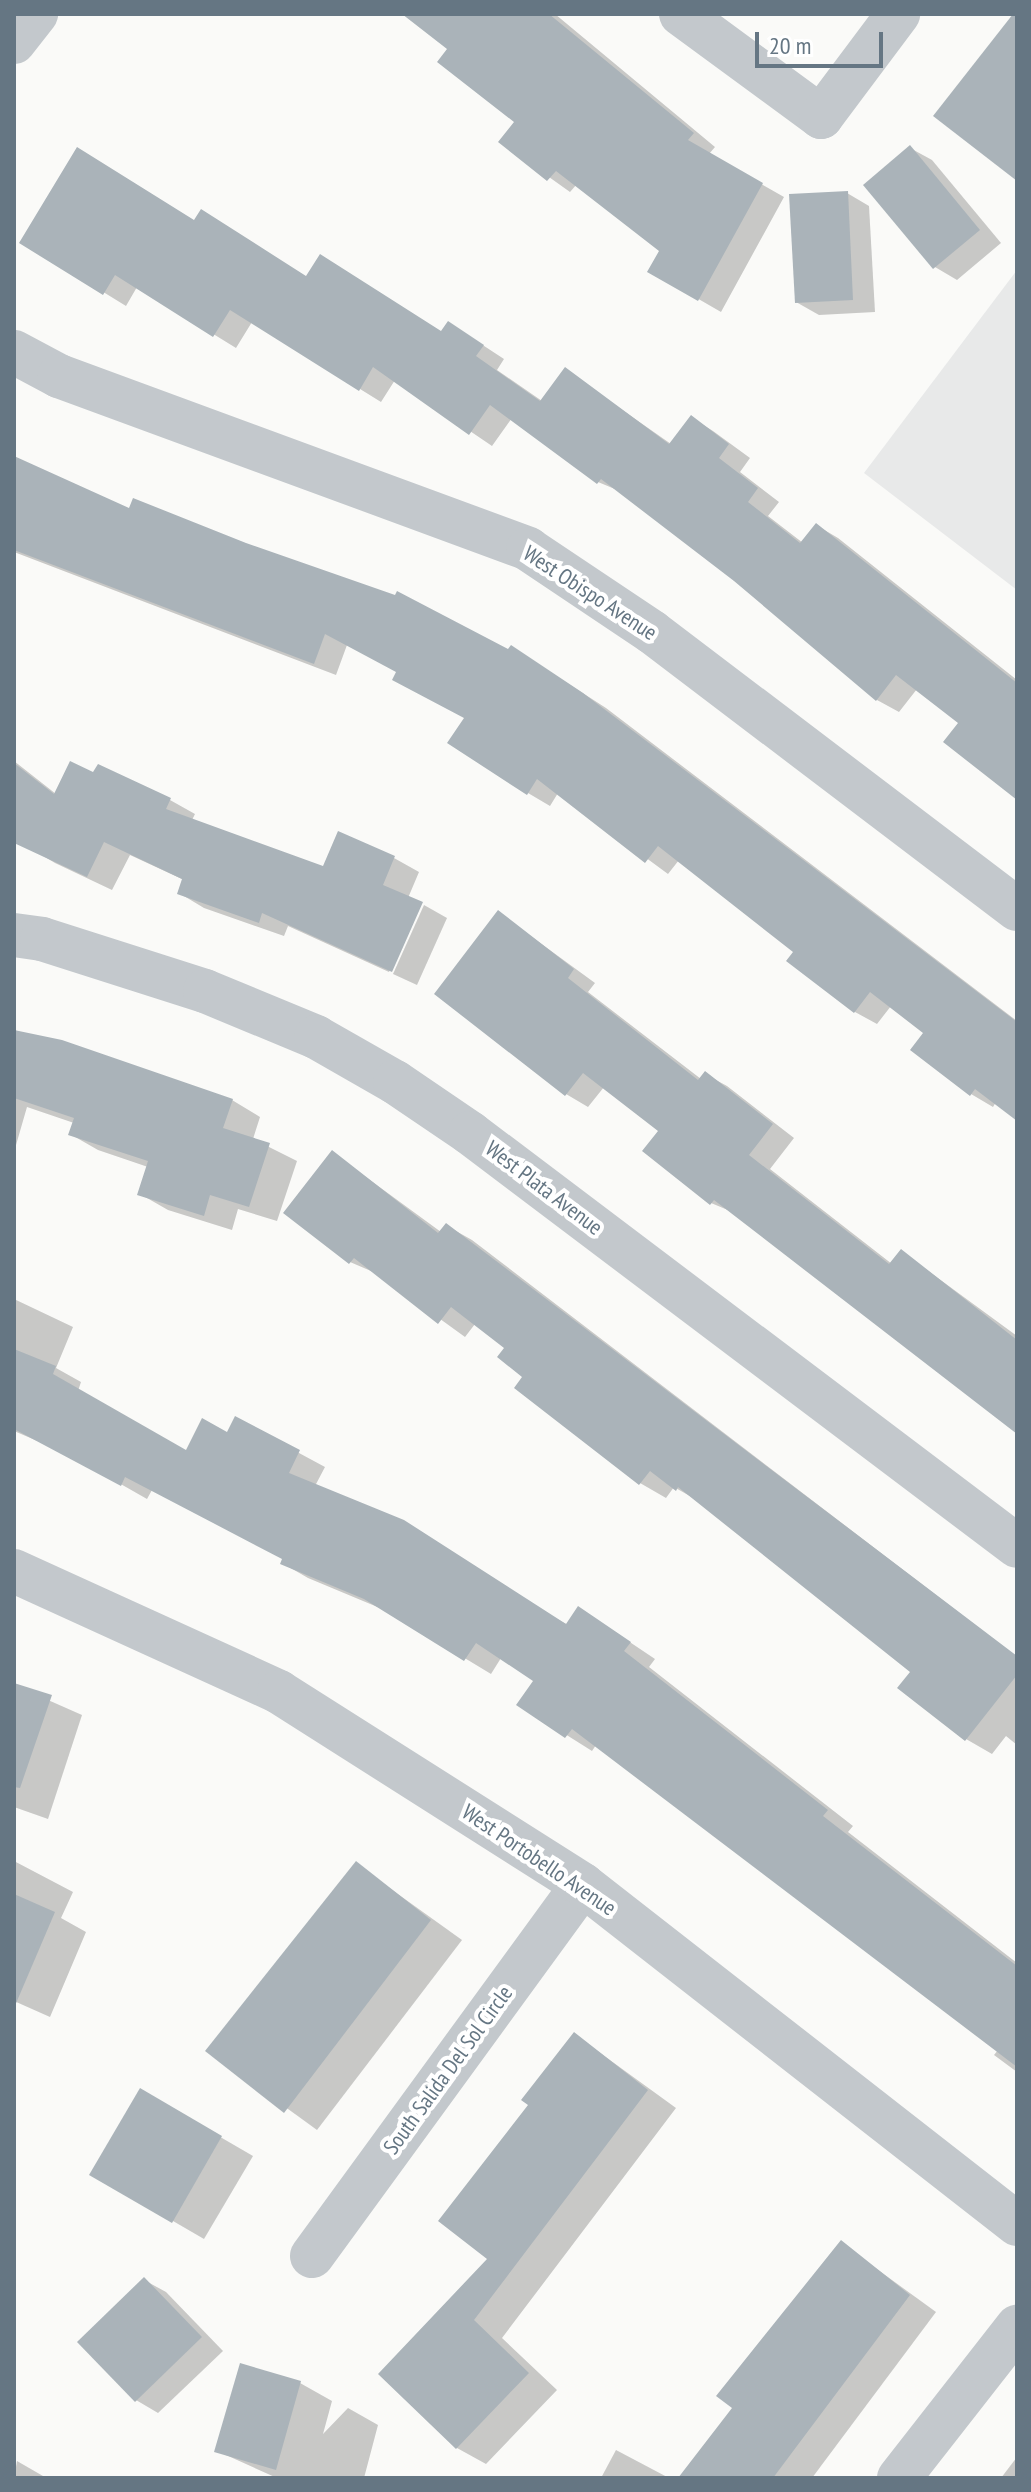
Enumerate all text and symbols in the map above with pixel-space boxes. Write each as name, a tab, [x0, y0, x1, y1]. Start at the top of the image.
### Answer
scale bar	[759, 16, 887, 66]
text: 20 m	[769, 30, 811, 61]
street label: West Obispo Avenue	[518, 540, 662, 646]
street label: West Plata Avenue	[480, 1135, 608, 1241]
street label: West Portobello Avenue	[457, 1799, 621, 1921]
street label: South Salida Del Sol Circle	[378, 1981, 518, 2159]

